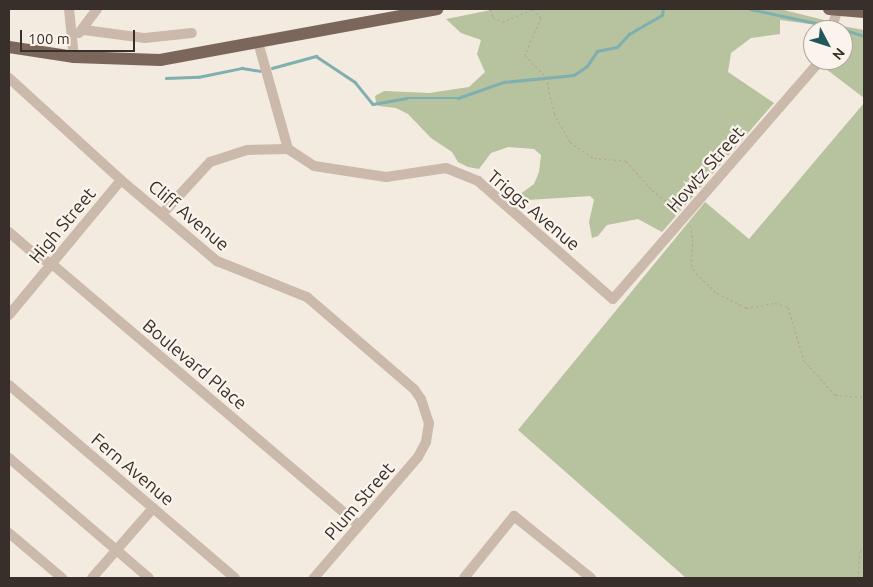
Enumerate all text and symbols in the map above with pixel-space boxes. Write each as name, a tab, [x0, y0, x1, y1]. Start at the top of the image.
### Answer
scale bar	[22, 20, 138, 52]
north arrow	[803, 20, 853, 70]
text: 100 m	[28, 30, 70, 47]
text: N	[829, 45, 848, 63]
street label: Howtz Street	[662, 122, 748, 216]
street label: Triggs Avenue	[483, 165, 585, 255]
street label: Cliff Avenue	[144, 175, 234, 255]
street label: High Street	[24, 183, 100, 267]
street label: Boulevard Place	[139, 314, 251, 414]
street label: Fern Avenue	[87, 428, 179, 510]
street label: Plum Street	[319, 458, 399, 544]

